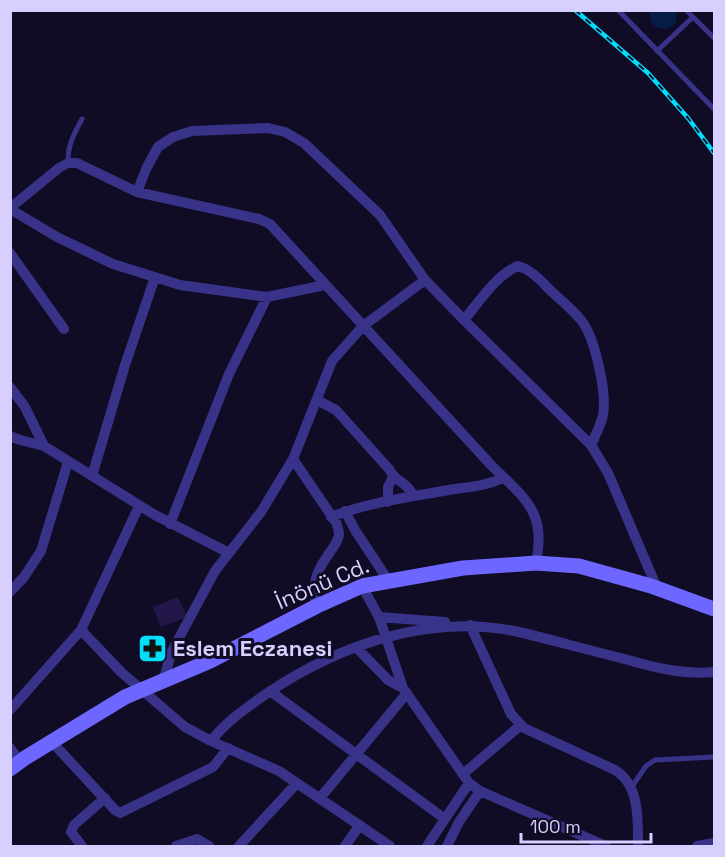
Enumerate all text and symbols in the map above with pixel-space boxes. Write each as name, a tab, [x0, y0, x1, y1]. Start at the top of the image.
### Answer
street label: İnönü Cd.	[271, 551, 373, 615]
pharmacy icon: Eslem Eczanesi	[136, 632, 168, 664]
place label: Eslem Eczanesi	[173, 634, 332, 662]
scale bar	[521, 806, 652, 844]
text: 100 m	[530, 815, 581, 838]

